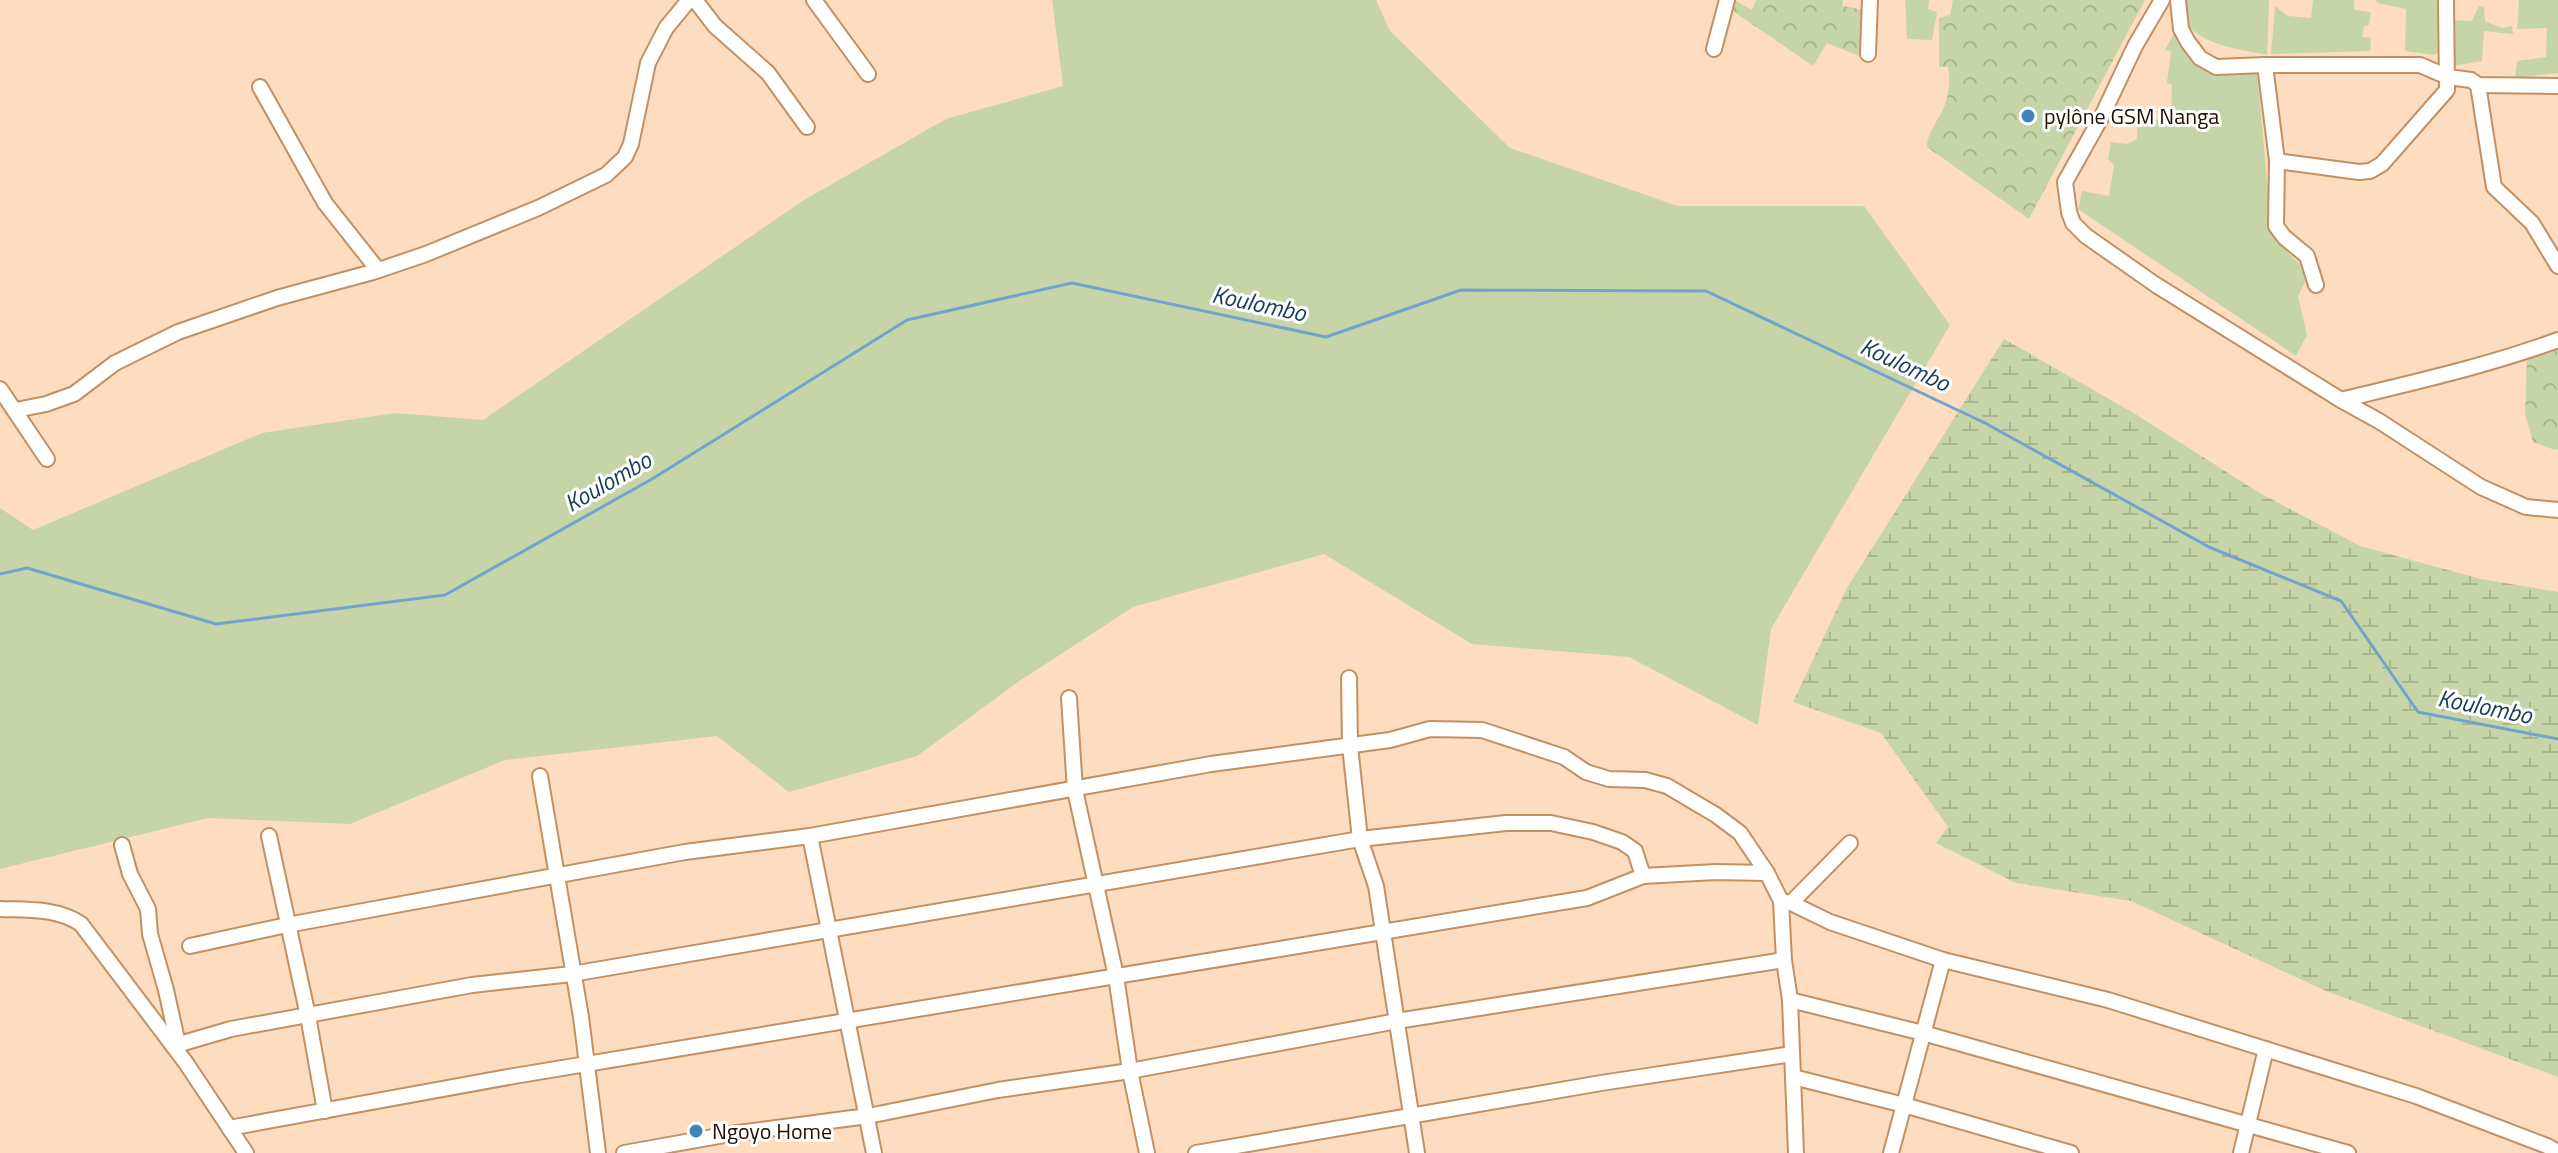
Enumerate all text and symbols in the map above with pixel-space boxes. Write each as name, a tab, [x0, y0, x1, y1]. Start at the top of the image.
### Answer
place label: pylône GSM Nanga	[2044, 99, 2219, 133]
marker: pylône GSM Nanga	[2019, 107, 2037, 125]
water label: Koulombo	[1209, 276, 1311, 331]
water label: Koulombo	[1855, 328, 1957, 401]
water label: Koulombo	[557, 441, 659, 521]
water label: Koulombo	[2435, 679, 2536, 733]
place label: Ngoyo Home	[712, 1114, 832, 1148]
marker: Ngoyo Home	[687, 1122, 705, 1140]

